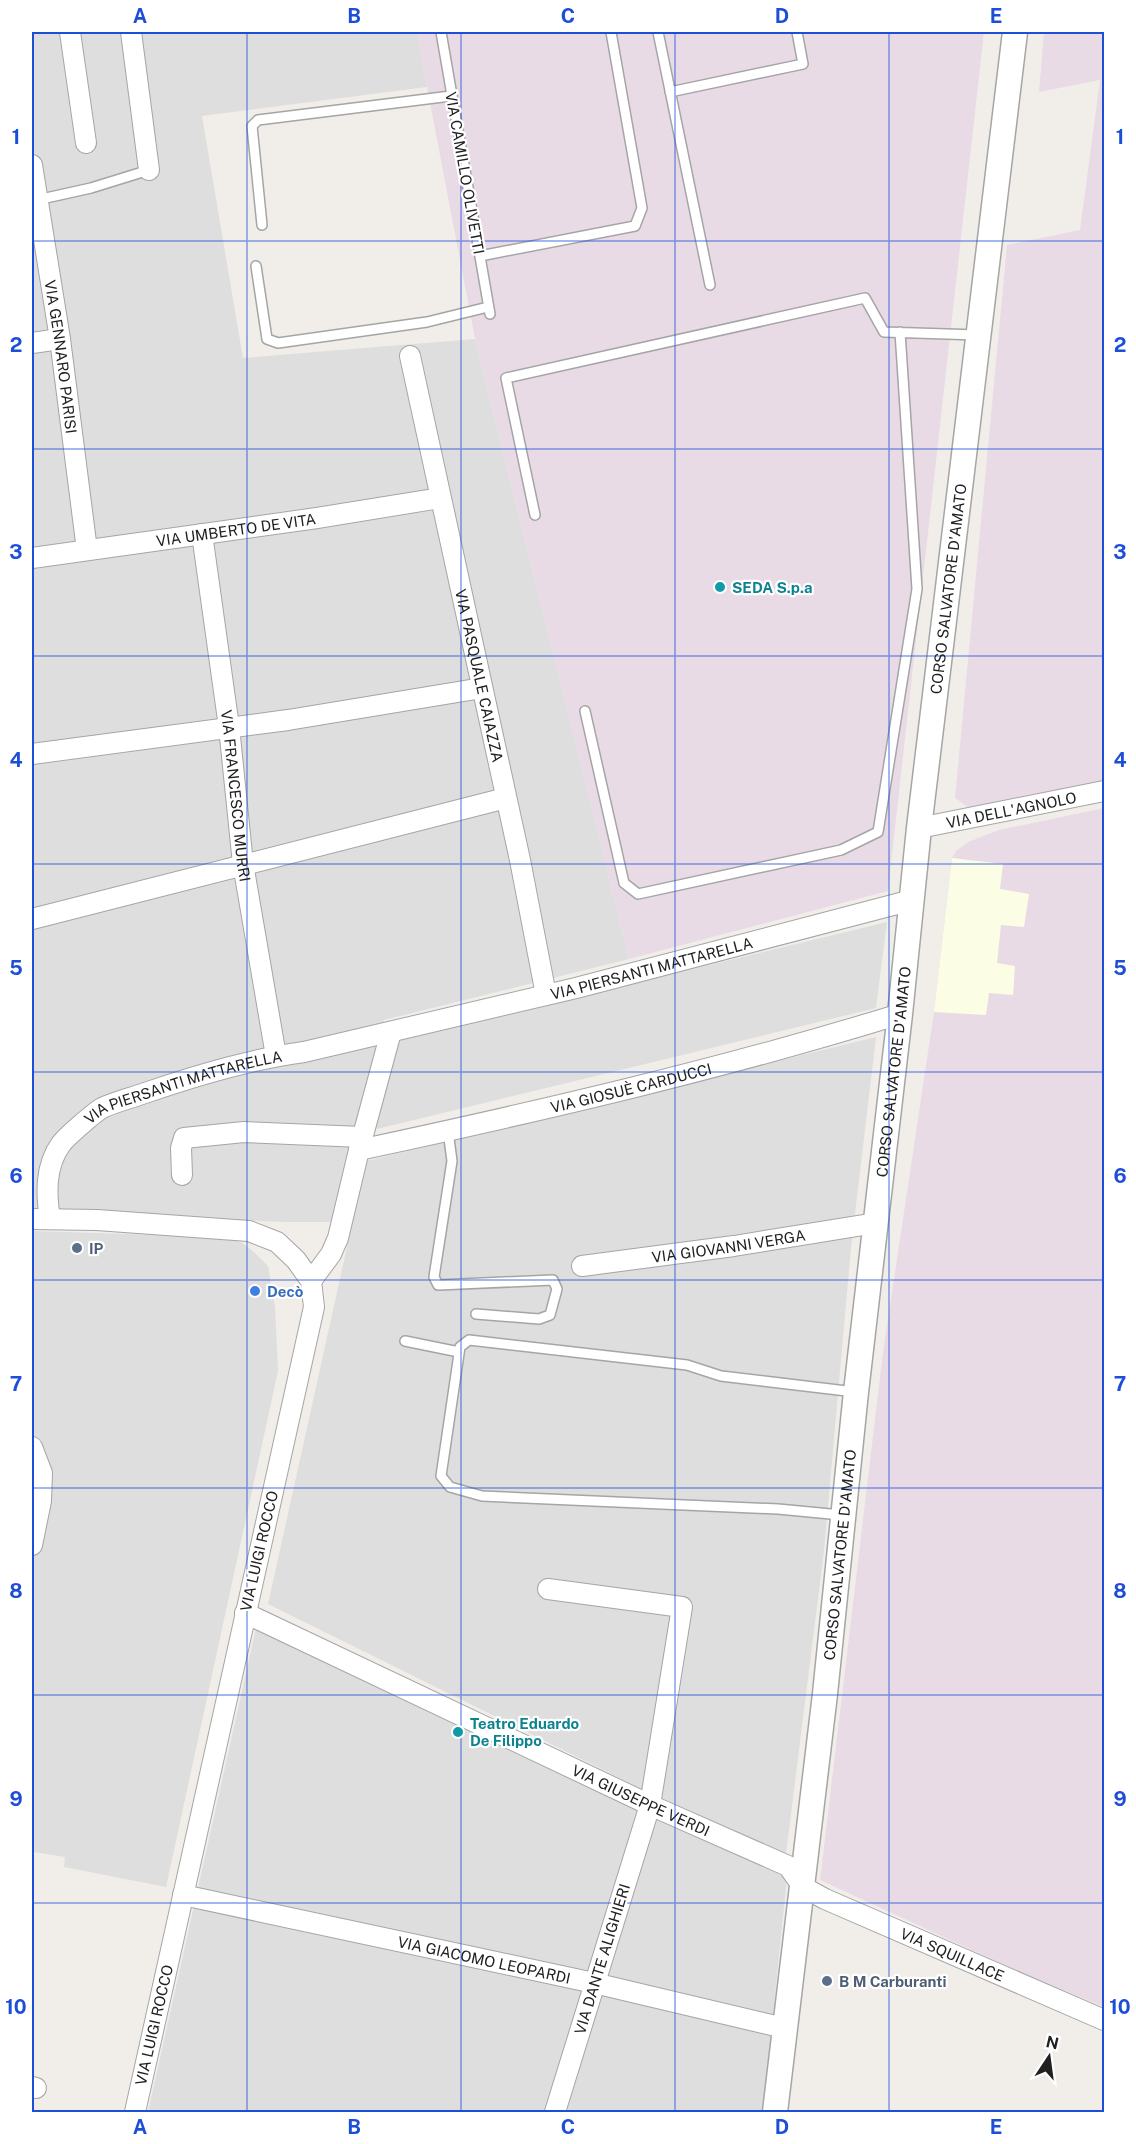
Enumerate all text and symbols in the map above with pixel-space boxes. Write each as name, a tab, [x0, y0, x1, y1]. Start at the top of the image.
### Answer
text: A	[133, 4, 147, 28]
text: B	[347, 4, 361, 28]
text: C	[561, 4, 575, 28]
text: D	[775, 4, 789, 28]
text: E	[990, 4, 1002, 28]
street label: VIA CAMILLO OLIVETTI	[442, 90, 488, 256]
text: 1	[12, 125, 20, 149]
text: 1	[1116, 125, 1124, 149]
street label: VIA GENNARO PARISI	[42, 279, 81, 435]
text: 2	[10, 333, 22, 357]
text: 2	[1114, 333, 1126, 357]
street label: CORSO SALVATORE D'AMATO	[927, 483, 969, 695]
street label: VIA UMBERTO DE VITA	[155, 510, 317, 549]
text: 3	[9, 540, 23, 564]
text: 3	[1113, 540, 1127, 564]
place label: SEDA S.p.a	[732, 579, 812, 596]
marker: SEDA S.p.a	[713, 580, 727, 594]
street label: VIA PASQUALE CAIAZZA	[453, 587, 507, 764]
street label: VIA FRANCESCO MURRI	[218, 709, 254, 883]
text: 4	[9, 748, 23, 772]
text: 4	[1113, 748, 1127, 772]
street label: VIA DELL'AGNOLO	[945, 788, 1078, 831]
street label: VIA PIERSANTI MATTARELLA	[549, 934, 755, 1002]
text: 5	[9, 956, 23, 980]
text: 5	[1113, 956, 1127, 980]
street label: CORSO SALVATORE D'AMATO	[873, 966, 913, 1178]
street label: VIA PIERSANTI MATTARELLA	[81, 1047, 284, 1127]
street label: VIA GIOSUÈ CARDUCCI	[549, 1059, 713, 1116]
text: 6	[9, 1164, 23, 1188]
text: 6	[1113, 1164, 1127, 1188]
street label: VIA GIOVANNI VERGA	[651, 1226, 807, 1265]
place label: IP	[89, 1240, 104, 1257]
marker: IP	[70, 1241, 84, 1255]
place label: Decò	[267, 1283, 304, 1300]
marker: Decò	[248, 1284, 262, 1298]
text: 7	[10, 1372, 22, 1396]
text: 7	[1114, 1372, 1126, 1396]
street label: CORSO SALVATORE D'AMATO	[820, 1448, 859, 1661]
street label: VIA LUIGI ROCCO	[237, 1489, 281, 1613]
text: 8	[9, 1579, 23, 1603]
text: 8	[1113, 1579, 1127, 1603]
place label: Teatro Eduardo De Filippo	[470, 1715, 580, 1749]
marker: Teatro Eduardo De Filippo	[451, 1725, 465, 1739]
street label: VIA GIUSEPPE VERDI	[569, 1761, 713, 1839]
text: 9	[9, 1787, 23, 1811]
text: 9	[1113, 1787, 1127, 1811]
street label: VIA DANTE ALIGHIERI	[571, 1882, 633, 2036]
street label: VIA SQUILLACE	[898, 1924, 1007, 1984]
street label: VIA GIACOMO LEOPARDI	[396, 1933, 572, 1986]
street label: VIA LUIGI ROCCO	[132, 1963, 176, 2087]
place label: B M Carburanti	[839, 1973, 946, 1990]
marker: B M Carburanti	[820, 1974, 834, 1988]
text: 10	[5, 1995, 27, 2019]
text: 10	[1109, 1995, 1131, 2019]
north arrow	[1019, 2027, 1079, 2087]
text: N	[1044, 2032, 1060, 2054]
text: A	[133, 2115, 147, 2139]
text: B	[347, 2115, 361, 2139]
text: C	[561, 2115, 575, 2139]
text: D	[775, 2115, 789, 2139]
text: E	[990, 2115, 1002, 2139]

